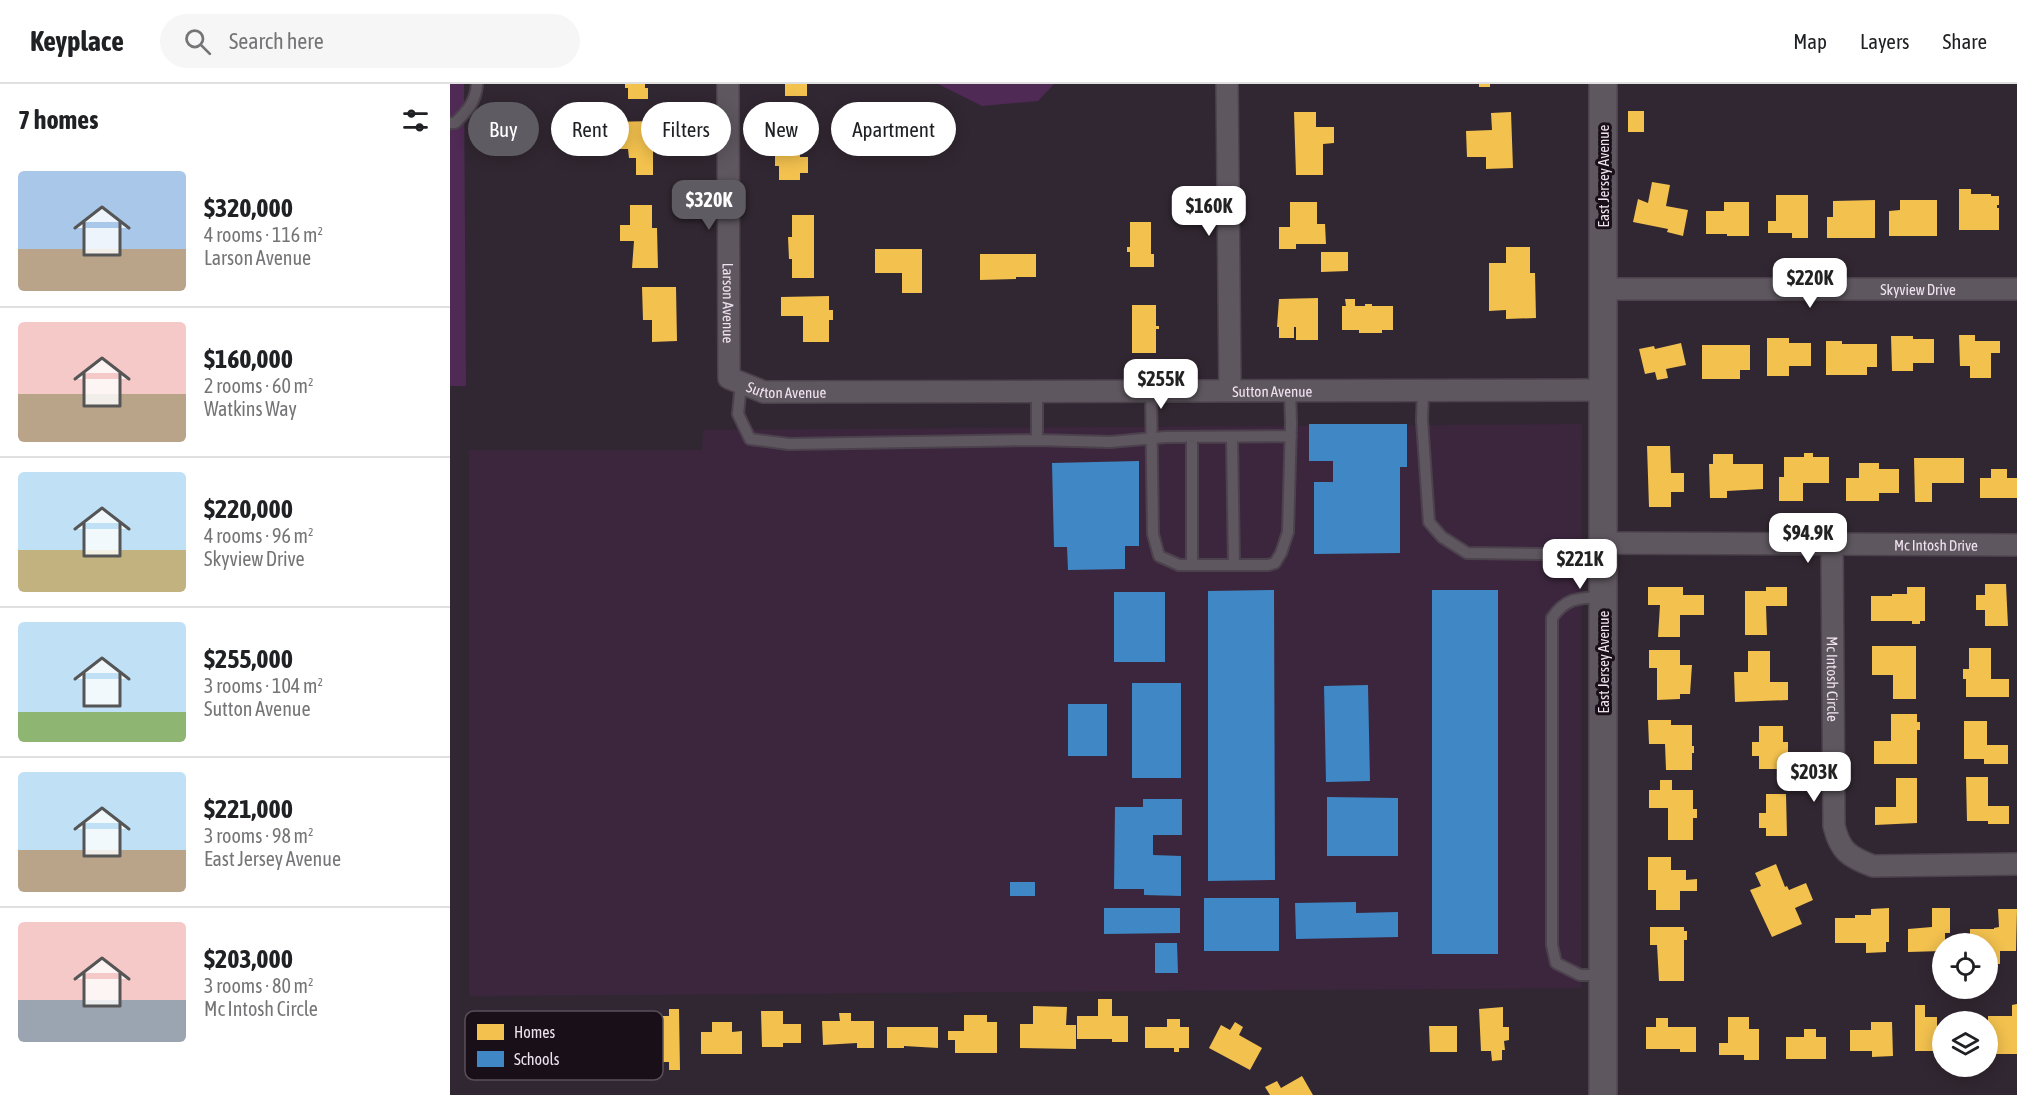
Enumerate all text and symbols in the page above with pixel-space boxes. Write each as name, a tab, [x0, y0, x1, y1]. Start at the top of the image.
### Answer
search box	[160, 14, 580, 68]
text: Keyplace	[30, 25, 124, 57]
icon: search	[181, 25, 214, 58]
text: Search here	[229, 28, 324, 54]
text: Map	[1793, 29, 1827, 53]
text: Layers	[1860, 29, 1910, 53]
text: Share	[1943, 29, 1987, 53]
chip: Buy	[468, 102, 539, 156]
chip: Rent	[551, 102, 629, 156]
chip: Filters	[641, 102, 731, 156]
chip: New	[743, 102, 819, 156]
chip: Apartment	[831, 102, 956, 156]
icon: filters	[399, 104, 432, 137]
text: 7 homes	[18, 105, 98, 135]
street label: East Jersey Avenue	[1595, 124, 1612, 227]
pin: $320K	[667, 180, 751, 231]
pin: $160K	[1167, 186, 1251, 237]
text: $320K	[686, 188, 732, 211]
text: $320,000	[204, 193, 293, 223]
text: $160K	[1186, 194, 1232, 217]
icon: home	[66, 195, 138, 267]
text: 4 rooms · 116 m²	[204, 223, 323, 246]
text: Larson Avenue	[204, 246, 311, 269]
pin: $220K	[1768, 258, 1852, 309]
street label: Larson Avenue	[720, 263, 737, 343]
text: $220K	[1787, 266, 1833, 289]
street label: Skyview Drive	[1880, 281, 1956, 298]
text: $160,000	[204, 344, 293, 374]
icon: home	[66, 346, 138, 418]
pin: $255K	[1119, 359, 1203, 410]
text: $255K	[1138, 367, 1184, 390]
text: 2 rooms · 60 m²	[204, 374, 314, 397]
street label: Sutton Avenue	[744, 378, 827, 400]
street label: Sutton Avenue	[1232, 382, 1313, 399]
text: Watkins Way	[204, 397, 297, 420]
text: $220,000	[204, 494, 293, 524]
icon: home	[66, 496, 138, 568]
pin: $94.9K	[1759, 513, 1857, 564]
text: $94.9K	[1783, 521, 1833, 544]
text: 4 rooms · 96 m²	[204, 524, 314, 547]
street label: Mc Intosh Drive	[1894, 536, 1978, 553]
pin: $221K	[1538, 539, 1622, 590]
text: Skyview Drive	[204, 547, 305, 570]
text: $221K	[1557, 547, 1603, 570]
street label: East Jersey Avenue	[1595, 610, 1612, 713]
street label: Mc Intosh Circle	[1824, 636, 1842, 722]
text: $255,000	[204, 644, 293, 674]
icon: home	[66, 646, 138, 718]
text: 3 rooms · 104 m²	[204, 674, 323, 697]
text: Sutton Avenue	[204, 697, 311, 720]
pin: $203K	[1772, 752, 1856, 803]
text: $203K	[1791, 760, 1837, 783]
text: $221,000	[204, 794, 293, 824]
icon: home	[66, 796, 138, 868]
text: 3 rooms · 98 m²	[204, 824, 314, 847]
text: East Jersey Avenue	[204, 847, 341, 870]
map controls	[1932, 933, 1998, 1077]
button: locate	[1932, 933, 1998, 999]
text: $203,000	[204, 944, 293, 974]
icon: home	[66, 946, 138, 1018]
text: 3 rooms · 80 m²	[204, 974, 314, 997]
text: Mc Intosh Circle	[204, 997, 318, 1020]
legend	[465, 1011, 663, 1080]
button: layers	[1932, 1011, 1998, 1077]
text: Homes	[514, 1023, 556, 1041]
text: Schools	[514, 1050, 560, 1068]

